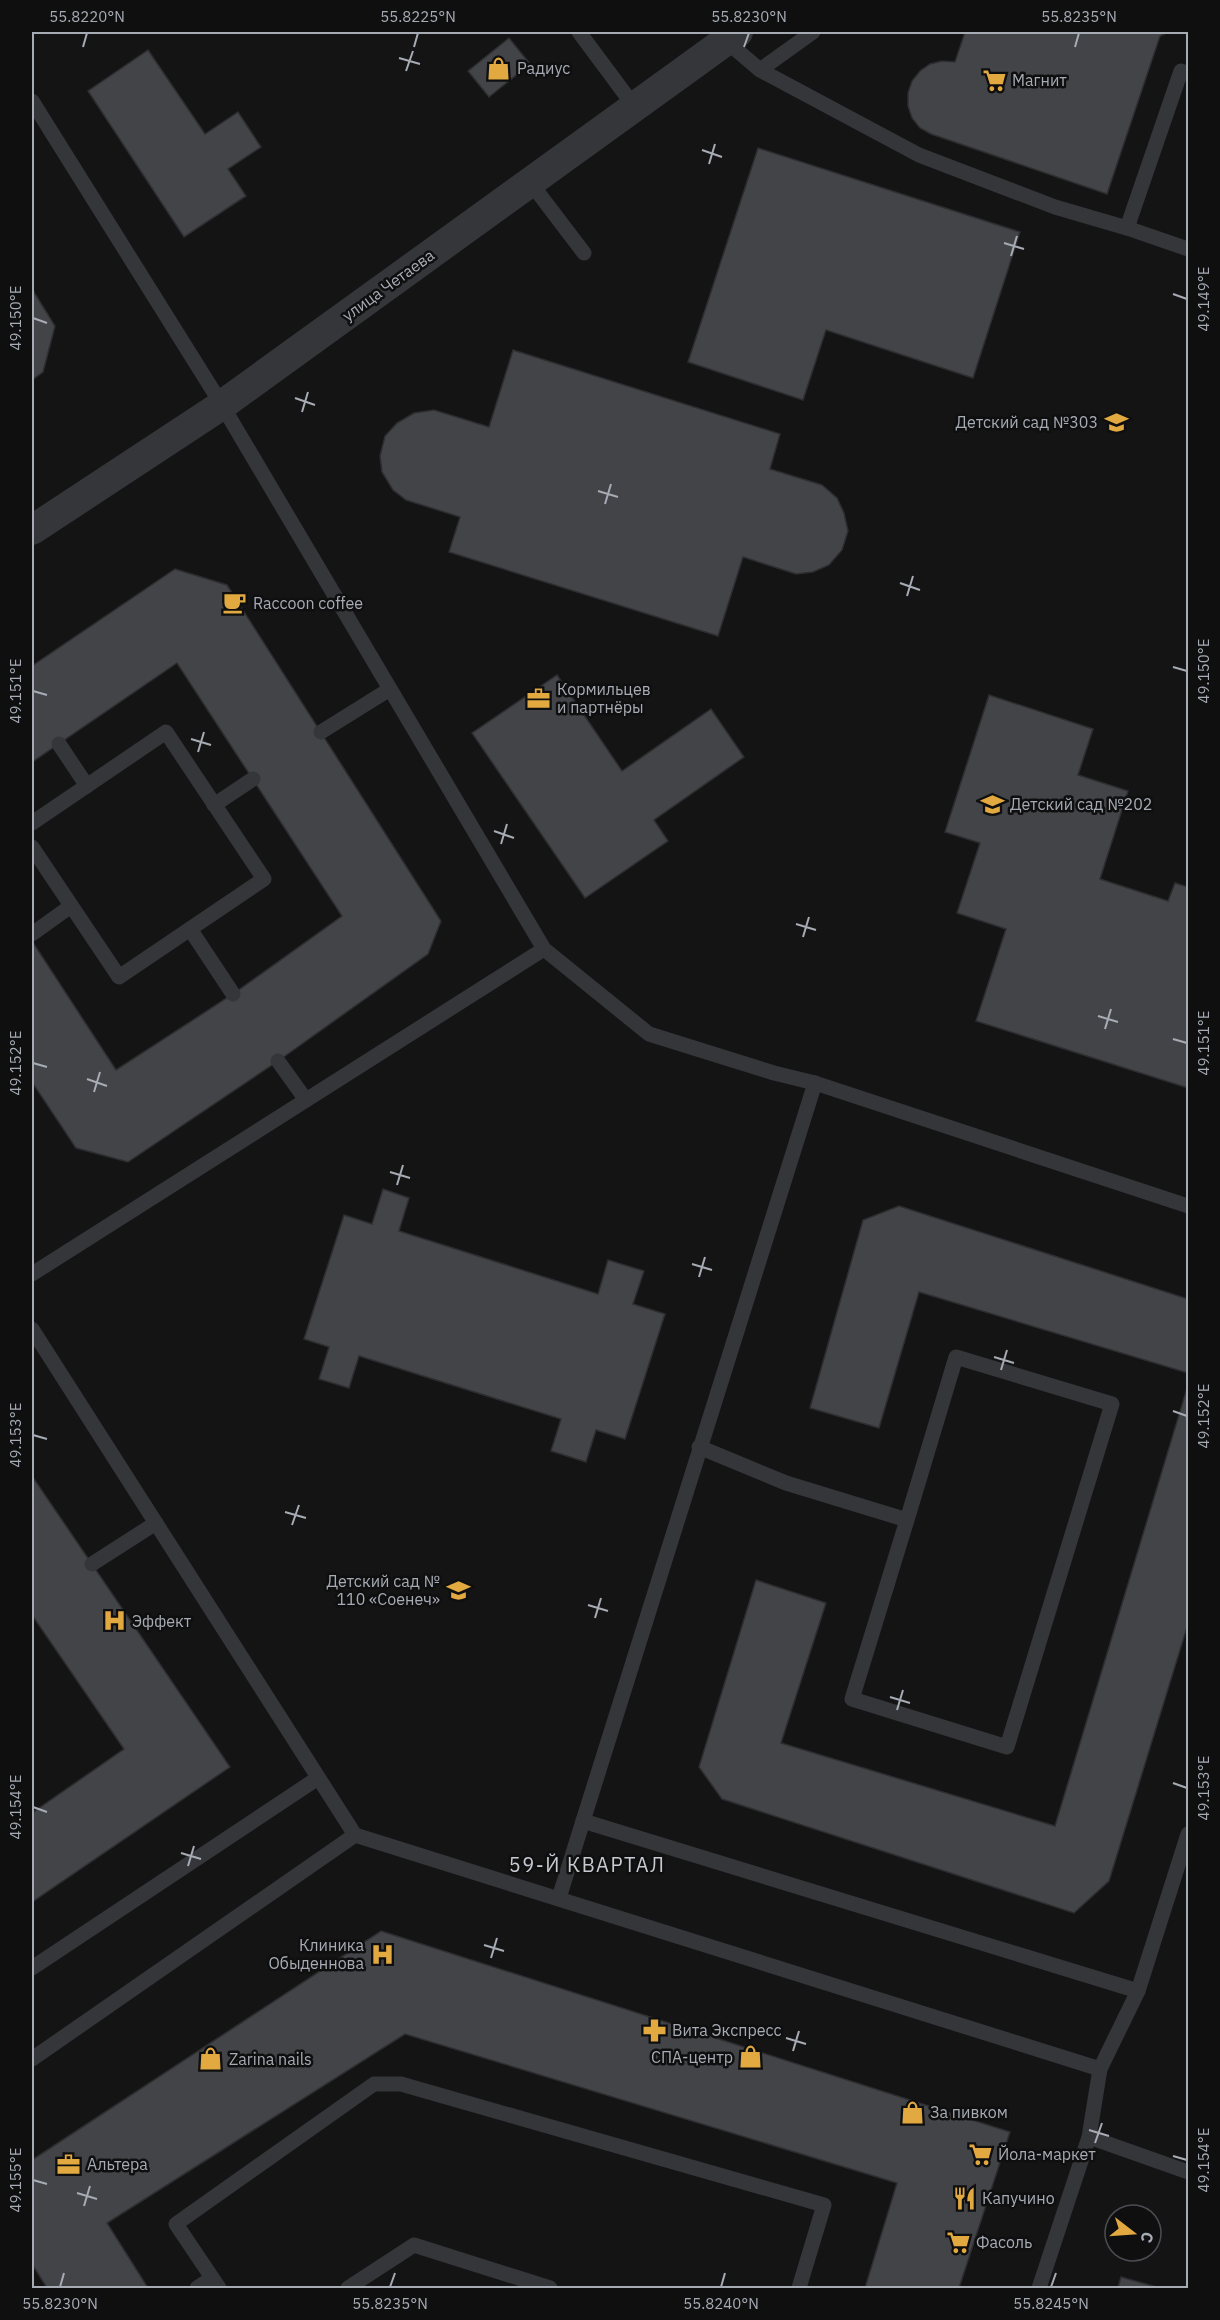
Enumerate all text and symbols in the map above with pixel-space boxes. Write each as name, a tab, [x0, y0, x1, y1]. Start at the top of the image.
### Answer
text: 55.8220°N	[49, 7, 125, 26]
text: 55.8225°N	[380, 7, 456, 26]
text: 55.8230°N	[711, 7, 787, 26]
text: 55.8235°N	[1041, 7, 1117, 26]
shop icon: Радиус	[486, 55, 512, 81]
place label: Радиус	[517, 58, 570, 78]
supermarket icon: Магнит	[981, 67, 1007, 93]
place label: Магнит	[1012, 70, 1067, 90]
street label: улица Четаева	[338, 245, 438, 325]
text: 49.149°E	[1194, 267, 1213, 331]
text: 49.150°E	[6, 286, 25, 350]
school or university icon: Детский сад №303	[1103, 409, 1129, 435]
place label: Детский сад №303	[956, 412, 1098, 432]
cafe icon: Raccoon coffee	[222, 590, 248, 616]
place label: Raccoon coffee	[253, 593, 363, 613]
text: 49.150°E	[1194, 639, 1213, 703]
text: 49.151°E	[6, 659, 25, 723]
place label: Кормильцев и партнёры	[557, 679, 651, 717]
office icon: Кормильцев и партнёры	[526, 685, 552, 711]
school or university icon: Детский сад №202	[979, 791, 1005, 817]
place label: Детский сад №202	[1010, 794, 1152, 814]
text: 49.151°E	[1194, 1011, 1213, 1075]
text: 49.152°E	[6, 1031, 25, 1095]
text: 49.152°E	[1194, 1384, 1213, 1448]
text: 49.153°E	[6, 1403, 25, 1467]
place label: Детский сад № 110 «Соенеч»	[326, 1571, 440, 1609]
school or university icon: Детский сад № 110 «Соенеч»	[445, 1577, 471, 1603]
hospital icon: Эффект	[101, 1608, 127, 1634]
place label: Эффект	[132, 1611, 192, 1631]
text: 49.153°E	[1194, 1756, 1213, 1820]
text: 49.154°E	[6, 1775, 25, 1839]
district label: 59-Й КВАРТАЛ	[509, 1851, 665, 1878]
place label: Клиника Обыденнова	[269, 1935, 364, 1973]
hospital icon: Клиника Обыденнова	[369, 1941, 395, 1967]
pharmacy icon: Вита Экспресс	[641, 2017, 667, 2043]
place label: Вита Экспресс	[672, 2020, 781, 2040]
shop icon: СПА-центр	[738, 2044, 764, 2070]
shop icon: Zarina nails	[198, 2046, 224, 2072]
place label: СПА-центр	[651, 2047, 733, 2067]
place label: Zarina nails	[229, 2049, 312, 2069]
shop icon: За пивком	[899, 2099, 925, 2125]
place label: За пивком	[930, 2102, 1008, 2122]
text: 49.154°E	[1194, 2128, 1213, 2192]
supermarket icon: Йола-маркет	[967, 2141, 993, 2167]
place label: Йола-маркет	[998, 2144, 1096, 2164]
text: 49.155°E	[6, 2148, 25, 2212]
office icon: Альтера	[56, 2151, 82, 2177]
place label: Альтера	[87, 2154, 148, 2174]
restaurant icon: Капучино	[951, 2185, 977, 2211]
place label: Капучино	[982, 2188, 1055, 2208]
north arrow	[1103, 2203, 1163, 2263]
supermarket icon: Фасоль	[945, 2229, 971, 2255]
text: С	[1136, 2229, 1158, 2245]
place label: Фасоль	[976, 2232, 1032, 2252]
text: 55.8230°N	[22, 2294, 98, 2313]
text: 55.8235°N	[352, 2294, 428, 2313]
text: 55.8240°N	[683, 2294, 759, 2313]
text: 55.8245°N	[1013, 2294, 1089, 2313]

